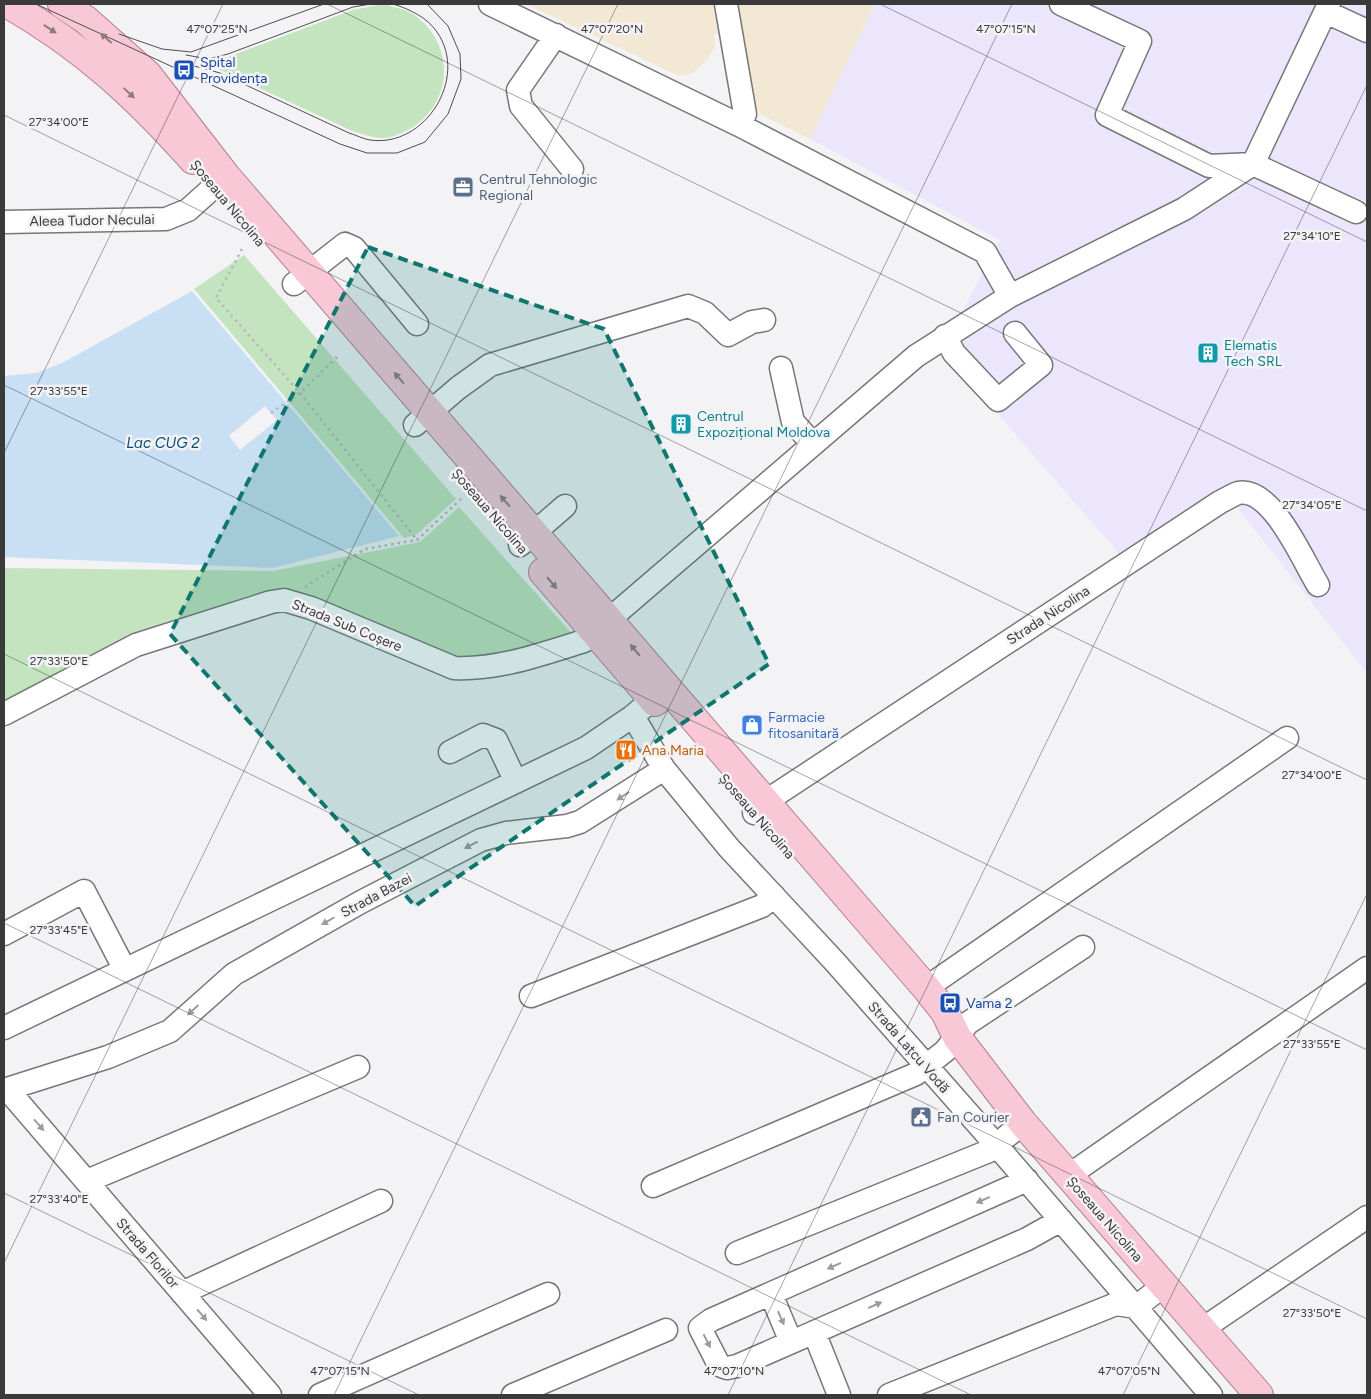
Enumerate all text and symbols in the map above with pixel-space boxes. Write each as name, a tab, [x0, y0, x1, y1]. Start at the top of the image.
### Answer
text: 47°07'25"N	[186, 22, 248, 36]
text: 47°07'20"N	[581, 22, 643, 36]
text: 47°07'15"N	[976, 22, 1036, 36]
one-way arrow	[43, 24, 57, 34]
one-way arrow	[100, 33, 113, 44]
place label: Spital Providența	[200, 54, 267, 87]
bus stop icon: Spital Providența	[172, 58, 196, 82]
one-way arrow	[123, 87, 135, 99]
text: 27°34'00"E	[29, 115, 89, 129]
street label: Șoseaua Nicolina	[187, 157, 269, 250]
place label: Centrul Tehnologic Regional	[479, 171, 598, 204]
office icon: Centrul Tehnologic Regional	[451, 175, 475, 199]
street label: Aleea Tudor Neculai	[29, 211, 155, 230]
text: 27°34'10"E	[1283, 229, 1341, 243]
place label: Elematis Tech SRL	[1224, 337, 1283, 370]
building icon: Elematis Tech SRL	[1196, 341, 1220, 365]
one-way arrow	[394, 372, 405, 385]
text: 27°33'55"E	[30, 384, 88, 398]
place label: Centrul Expozițional Moldova	[697, 408, 830, 441]
building icon: Centrul Expozițional Moldova	[669, 412, 693, 436]
water label: Lac CUG 2	[126, 434, 200, 452]
street label: Șoseaua Nicolina	[448, 465, 531, 557]
one-way arrow	[500, 495, 511, 508]
text: 27°34'05"E	[1282, 498, 1342, 512]
one-way arrow	[546, 577, 557, 589]
street label: Strada Nicolina	[1004, 582, 1093, 649]
street label: Strada Sub Coșere	[289, 596, 405, 655]
one-way arrow	[629, 645, 641, 657]
text: 27°33'50"E	[30, 654, 88, 668]
place label: Farmacie fitosanitară	[768, 709, 839, 742]
shop icon: Farmacie fitosanitară	[740, 713, 764, 737]
restaurant icon: Ana Maria	[614, 738, 638, 762]
place label: Ana Maria	[642, 742, 704, 759]
text: 27°34'00"E	[1282, 768, 1342, 782]
street label: Șoseaua Nicolina	[715, 770, 798, 862]
one-way arrow	[617, 791, 630, 800]
one-way arrow	[464, 841, 479, 849]
street label: Strada Bazei	[338, 870, 415, 921]
one-way arrow	[321, 916, 334, 925]
text: 27°33'45"E	[30, 923, 88, 937]
bus stop icon: Vama 2	[938, 991, 962, 1015]
place label: Vama 2	[966, 995, 1013, 1012]
street label: Strada Lațcu Vodă	[864, 998, 953, 1097]
one-way arrow	[187, 1005, 200, 1016]
text: 27°33'55"E	[1283, 1037, 1341, 1051]
public building icon: Fan Courier	[909, 1105, 933, 1129]
place label: Fan Courier	[937, 1109, 1010, 1126]
one-way arrow	[33, 1119, 44, 1132]
street label: Șoseaua Nicolina	[1063, 1173, 1146, 1265]
text: 27°33'40"E	[29, 1192, 89, 1206]
one-way arrow	[976, 1196, 990, 1204]
street label: Strada Florilor	[113, 1215, 183, 1292]
one-way arrow	[827, 1262, 841, 1270]
one-way arrow	[868, 1300, 882, 1308]
text: 27°33'50"E	[1283, 1306, 1341, 1320]
one-way arrow	[196, 1309, 207, 1322]
one-way arrow	[778, 1311, 786, 1325]
one-way arrow	[703, 1334, 711, 1348]
text: 47°07'15"N	[310, 1364, 370, 1378]
text: 47°07'10"N	[704, 1364, 764, 1378]
text: 47°07'05"N	[1098, 1364, 1160, 1378]

